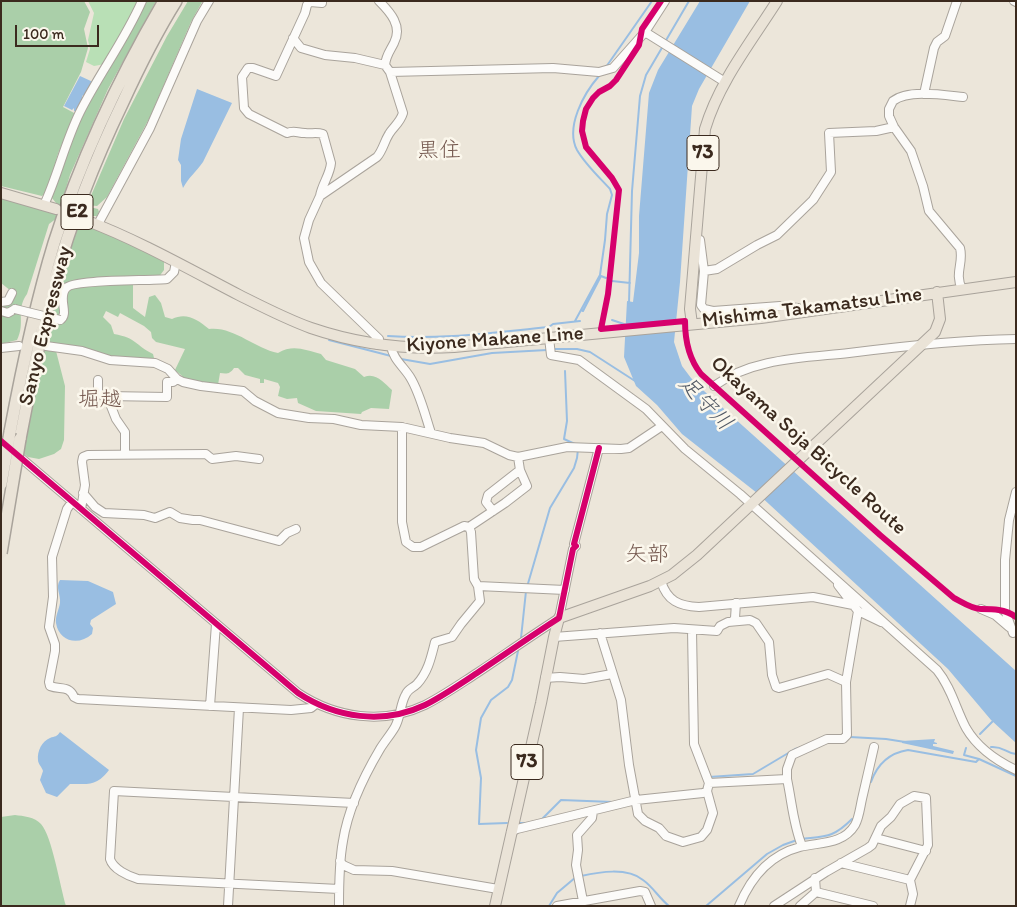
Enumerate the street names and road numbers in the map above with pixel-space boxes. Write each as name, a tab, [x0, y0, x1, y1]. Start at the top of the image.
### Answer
road number: 73	[687, 136, 719, 170]
road number: E2	[61, 194, 93, 230]
street label: Sanyo Expressway	[14, 244, 78, 408]
street label: Mishima Takamatsu Line	[700, 282, 924, 334]
street label: Kiyone Makane Line	[405, 321, 585, 359]
street label: Okayama Soja Bicycle Route	[705, 351, 911, 541]
road number: 73	[511, 744, 543, 780]

